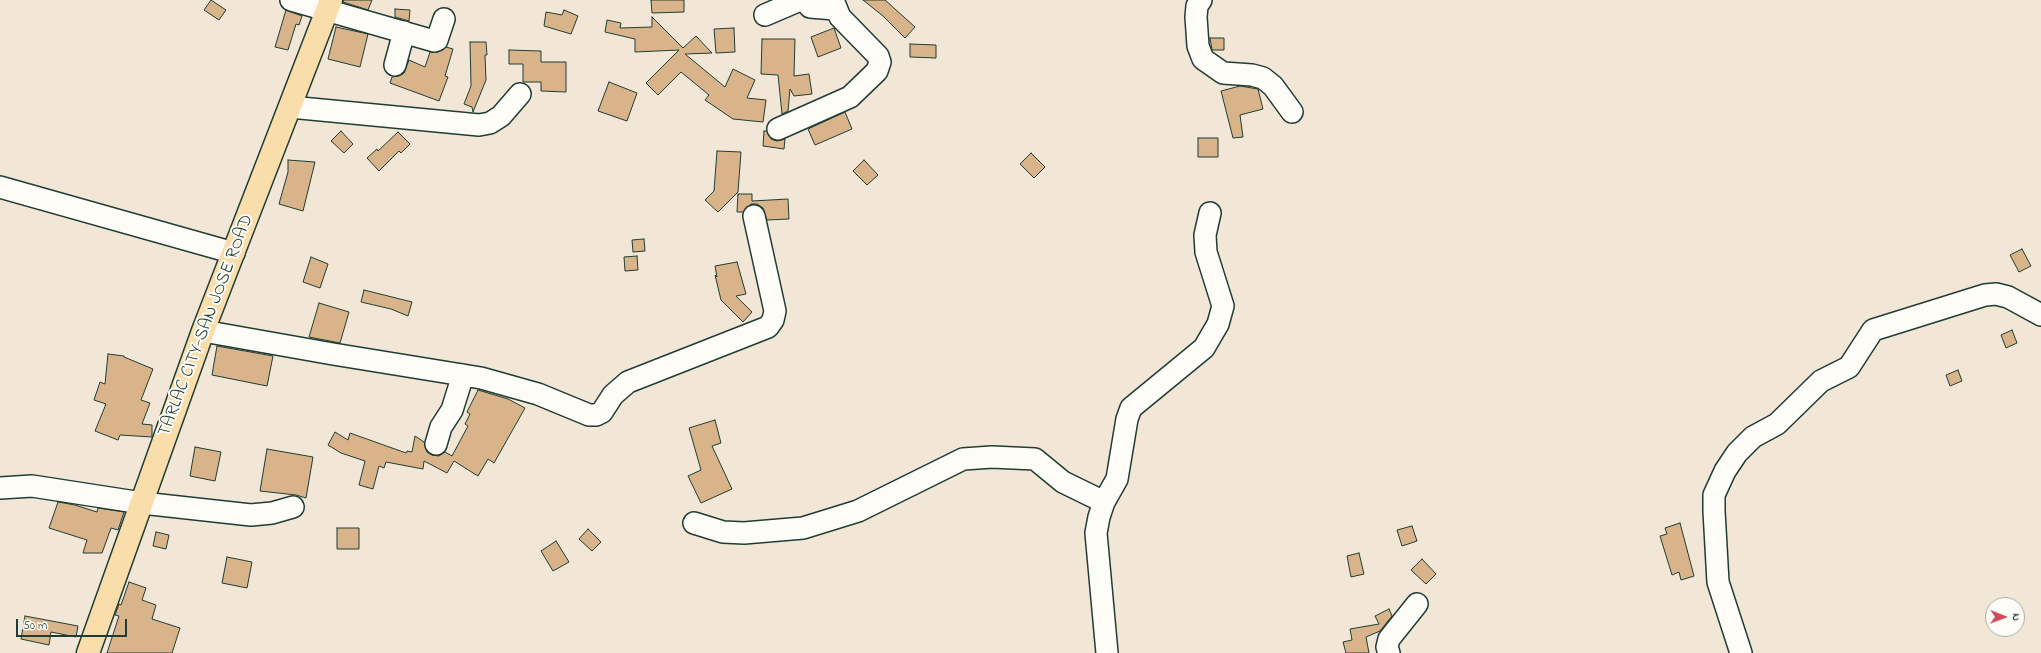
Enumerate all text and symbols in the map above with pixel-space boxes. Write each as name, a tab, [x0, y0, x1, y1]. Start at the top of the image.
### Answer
street label: TARLAC CITY-SAN JOSE ROAD	[155, 212, 259, 440]
north arrow	[1985, 597, 2025, 637]
scale bar	[18, 611, 129, 637]
text: N	[2008, 613, 2024, 621]
text: 50 m	[23, 617, 47, 635]

